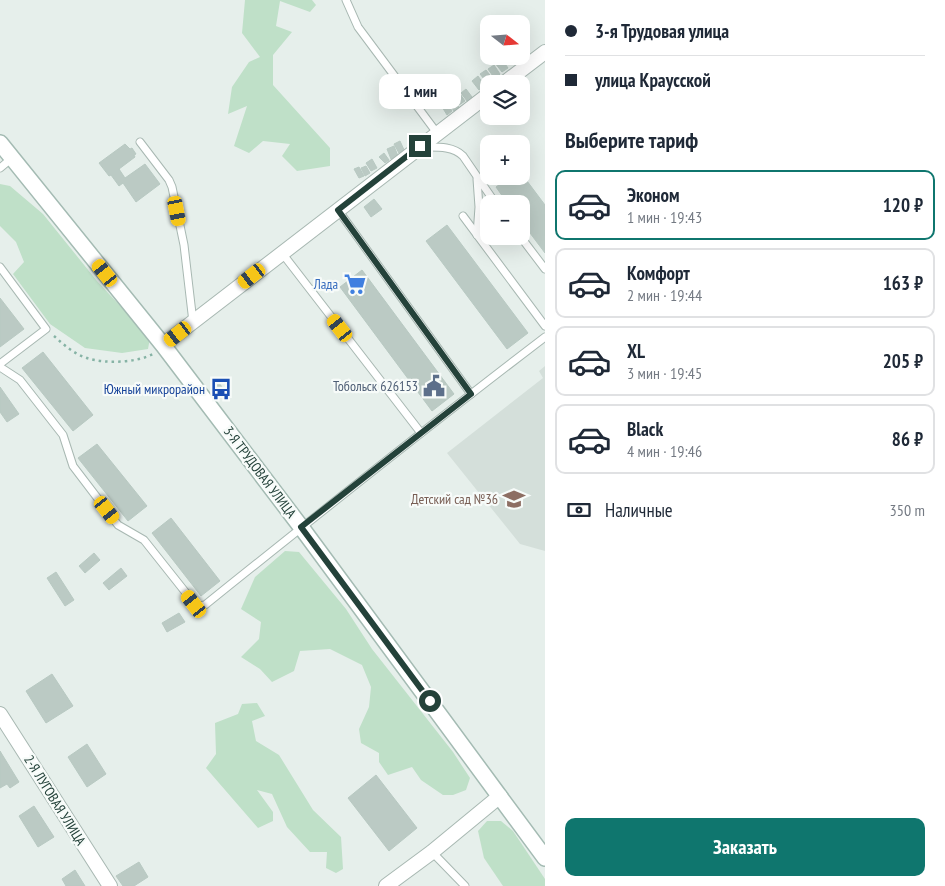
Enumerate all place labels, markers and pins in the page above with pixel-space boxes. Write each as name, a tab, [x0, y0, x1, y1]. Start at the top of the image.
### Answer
supermarket icon: Лада	[342, 271, 368, 297]
place label: Лада	[313, 275, 338, 293]
public building icon: Тобольск 626153	[421, 373, 447, 399]
bus stop icon: Южный микрорайон	[208, 376, 234, 402]
place label: Тобольск 626153	[333, 377, 418, 395]
place label: Южный микрорайон	[104, 380, 205, 398]
school or university icon: Детский сад №36	[501, 486, 527, 512]
place label: Детский сад №36	[411, 490, 498, 508]

